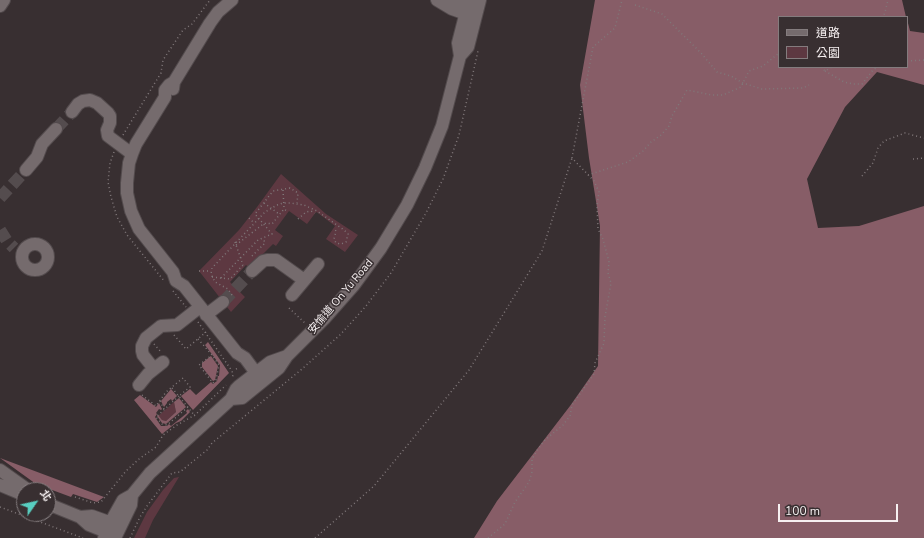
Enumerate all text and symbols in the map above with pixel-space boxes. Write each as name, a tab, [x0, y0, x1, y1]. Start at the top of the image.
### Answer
legend	[778, 16, 908, 68]
text: 道路	[816, 25, 840, 41]
text: 公園	[816, 45, 840, 61]
street label: 安愉道 On Yu Road	[306, 257, 376, 337]
north arrow	[16, 482, 56, 522]
text: 北	[36, 487, 55, 504]
scale bar	[780, 496, 900, 522]
text: 100 m	[785, 503, 820, 519]

